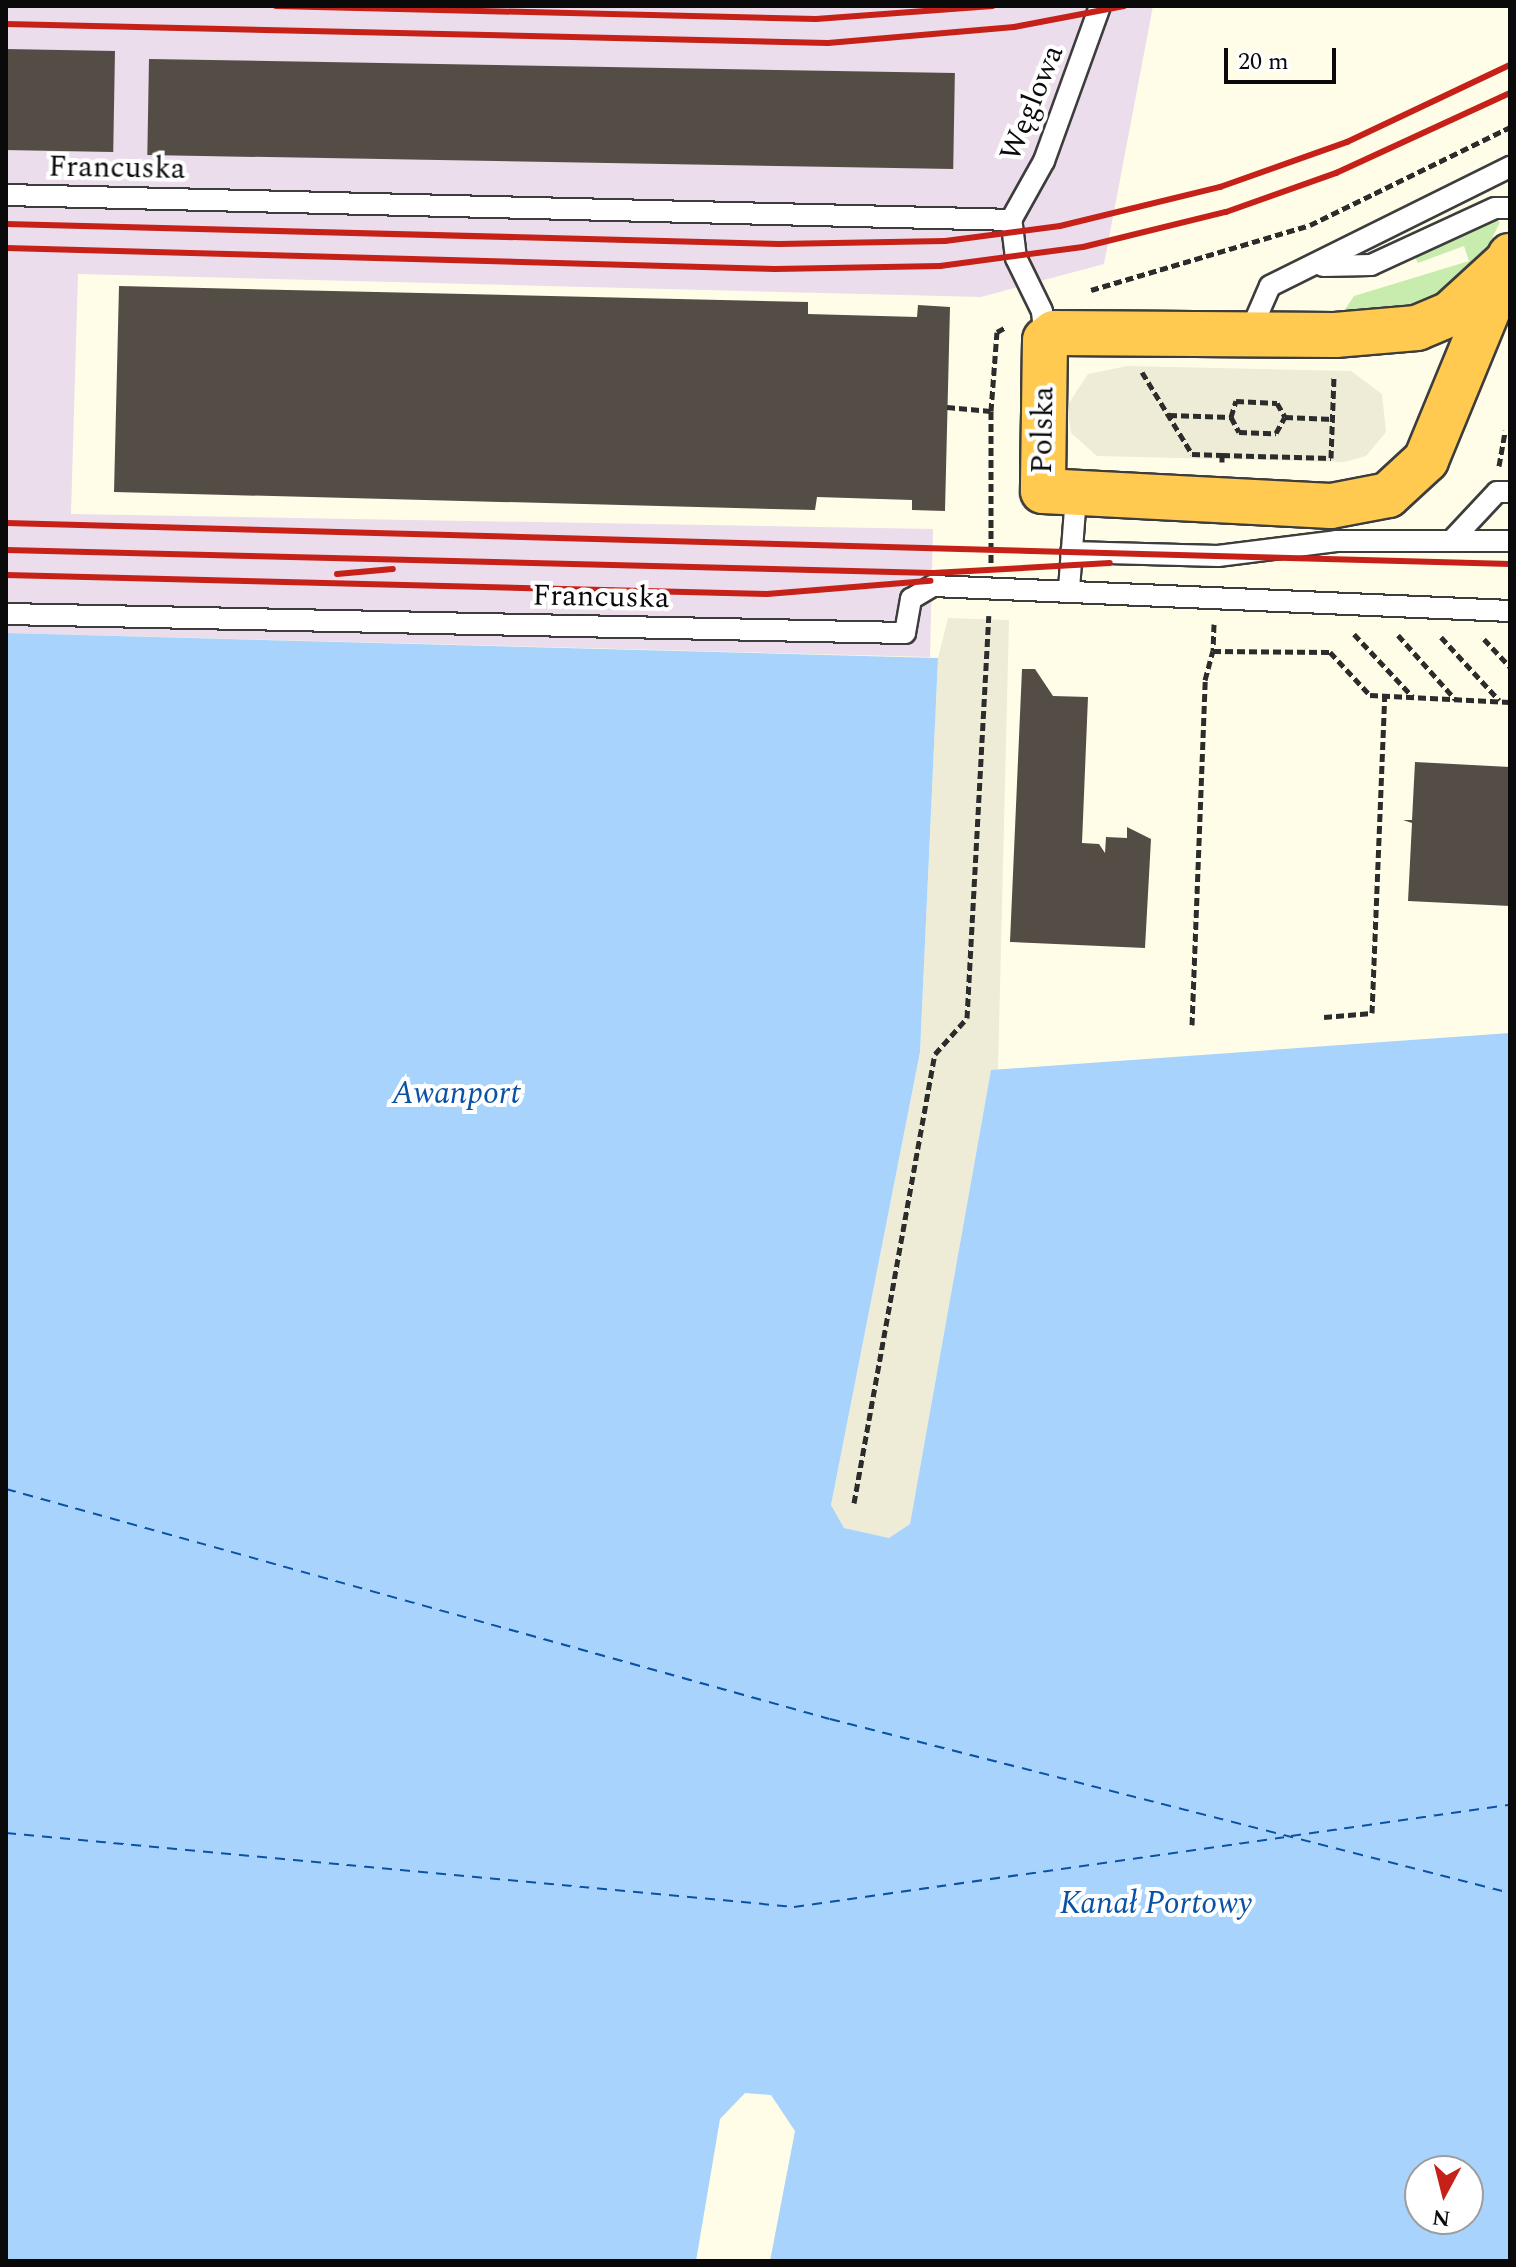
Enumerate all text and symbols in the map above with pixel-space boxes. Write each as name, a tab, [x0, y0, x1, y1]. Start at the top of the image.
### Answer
scale bar	[1228, 32, 1340, 82]
street label: Węglowa	[993, 40, 1071, 166]
text: 20 m	[1238, 44, 1289, 80]
street label: Francuska	[48, 149, 186, 187]
street label: Polska	[1024, 386, 1062, 474]
street label: Francuska	[532, 578, 670, 616]
water label: Awanport	[392, 1075, 520, 1113]
water label: Kanał Portowy	[1060, 1885, 1252, 1923]
north arrow	[1404, 2155, 1484, 2235]
text: N	[1430, 2200, 1452, 2235]

